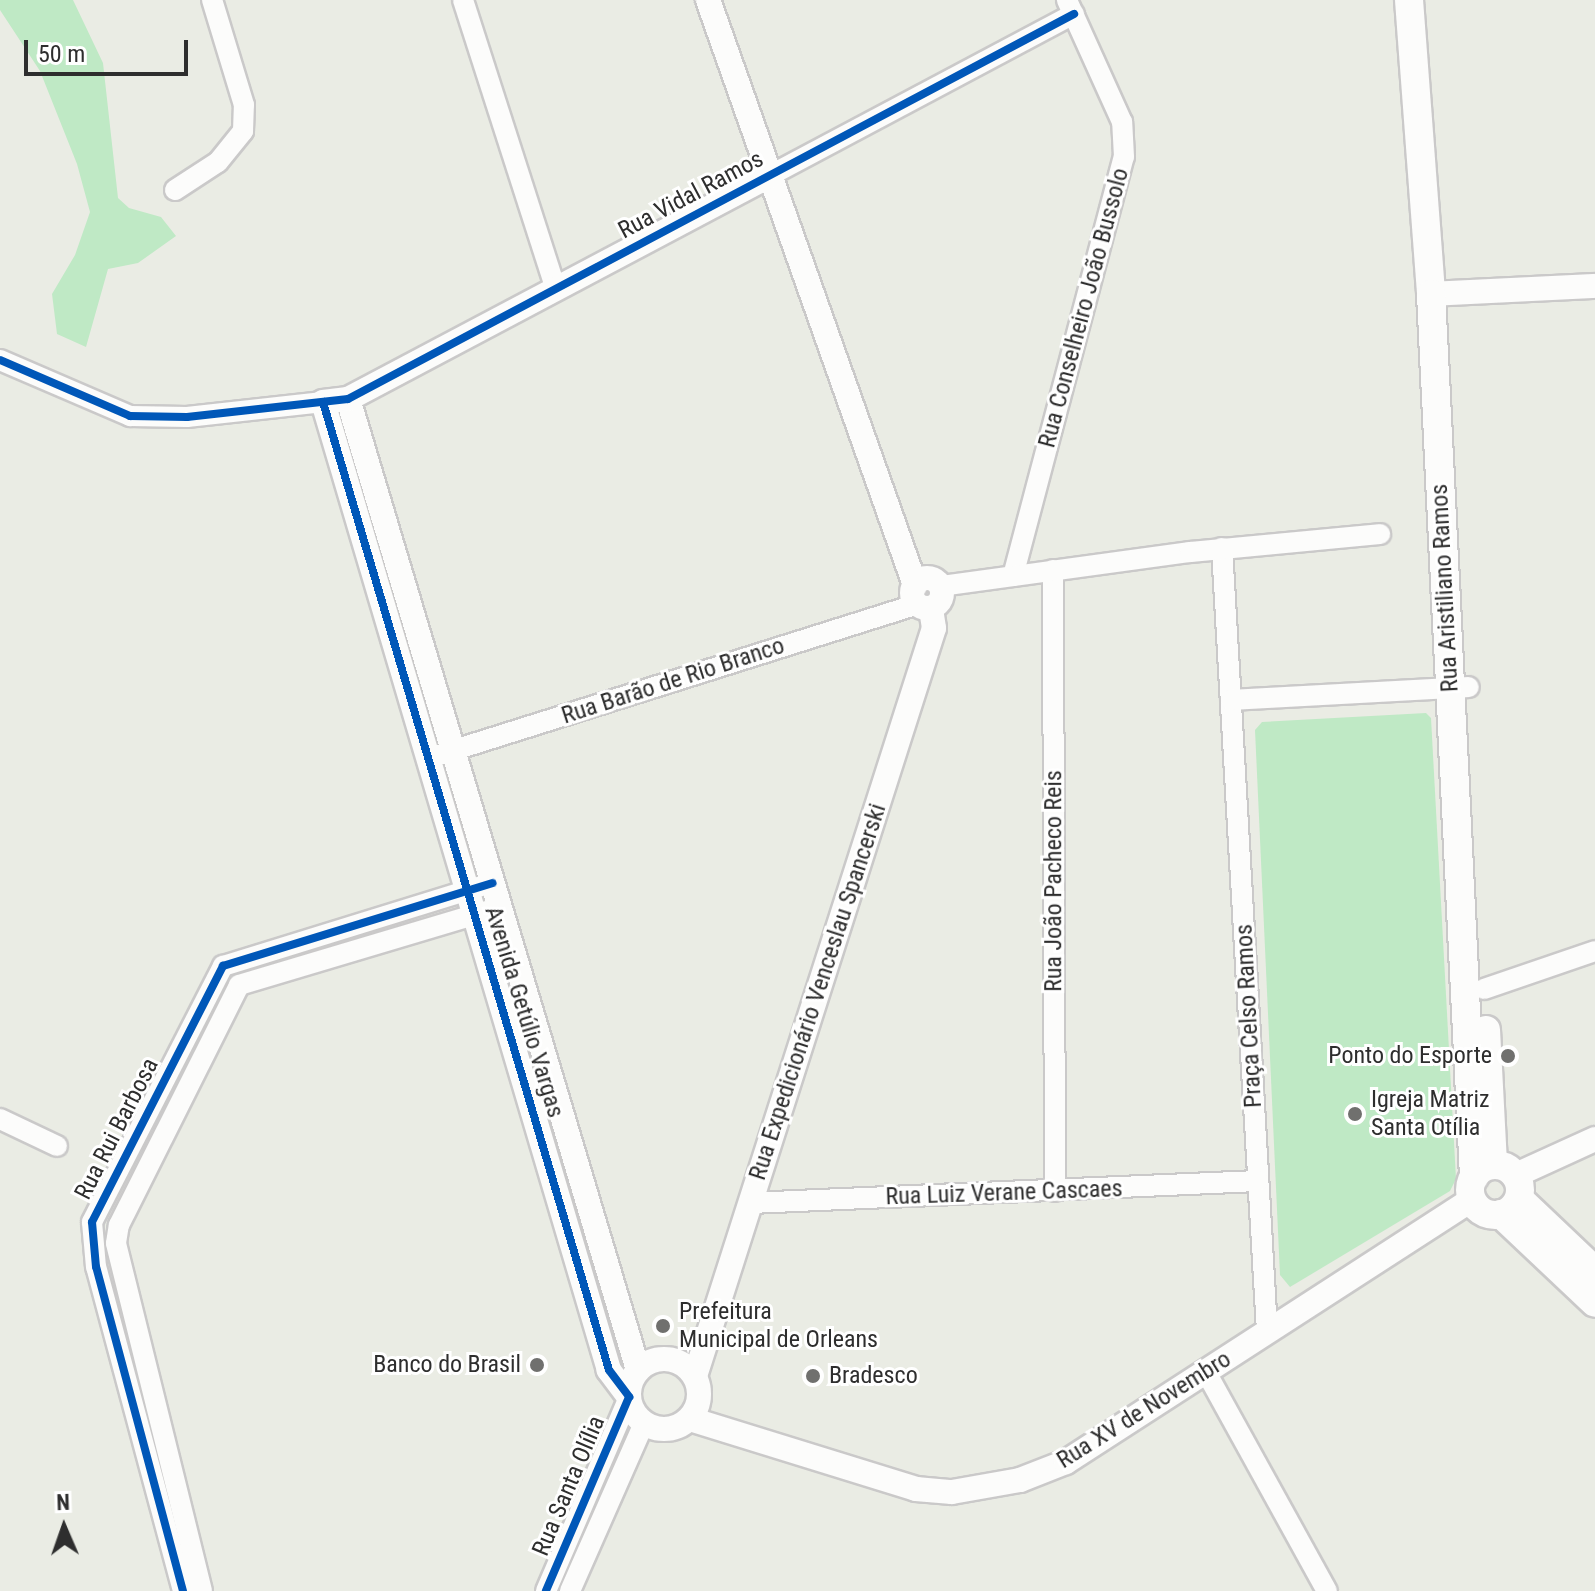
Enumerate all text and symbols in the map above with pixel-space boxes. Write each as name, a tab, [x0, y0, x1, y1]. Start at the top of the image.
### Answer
scale bar	[28, 24, 192, 74]
text: 50 m	[38, 40, 85, 68]
street label: Rua Vidal Ramos	[614, 145, 768, 245]
street label: Rua Conselheiro João Bussolo	[1033, 165, 1135, 451]
street label: Rua Aristiliano Ramos	[1425, 483, 1465, 693]
street label: Rua Barão de Rio Branco	[558, 631, 788, 731]
street label: Rua João Pacheco Reis	[1040, 770, 1068, 992]
street label: Rua Expedicionário Venceslau Spancerski	[743, 800, 893, 1184]
street label: Avenida Getúlio Vargas	[478, 903, 570, 1121]
street label: Praça Celso Ramos	[1230, 923, 1268, 1109]
place label: Ponto do Esporte	[1328, 1042, 1492, 1070]
marker: Ponto do Esporte	[1499, 1047, 1517, 1065]
street label: Rua Rui Barbosa	[69, 1053, 165, 1205]
place label: Igreja Matriz Santa Otília	[1371, 1086, 1490, 1142]
marker: Igreja Matriz Santa Otília	[1346, 1105, 1364, 1123]
street label: Rua Luiz Verane Cascaes	[885, 1174, 1123, 1212]
place label: Prefeitura Municipal de Orleans	[679, 1298, 878, 1354]
marker: Prefeitura Municipal de Orleans	[654, 1317, 672, 1335]
street label: Rua XV de Novembro	[1052, 1345, 1236, 1475]
place label: Banco do Brasil	[373, 1351, 521, 1379]
marker: Banco do Brasil	[528, 1356, 546, 1374]
place label: Bradesco	[829, 1362, 918, 1390]
marker: Bradesco	[804, 1367, 822, 1385]
street label: Rua Santa Olília	[527, 1412, 611, 1560]
north arrow	[24, 1487, 104, 1567]
text: N	[56, 1490, 70, 1515]

